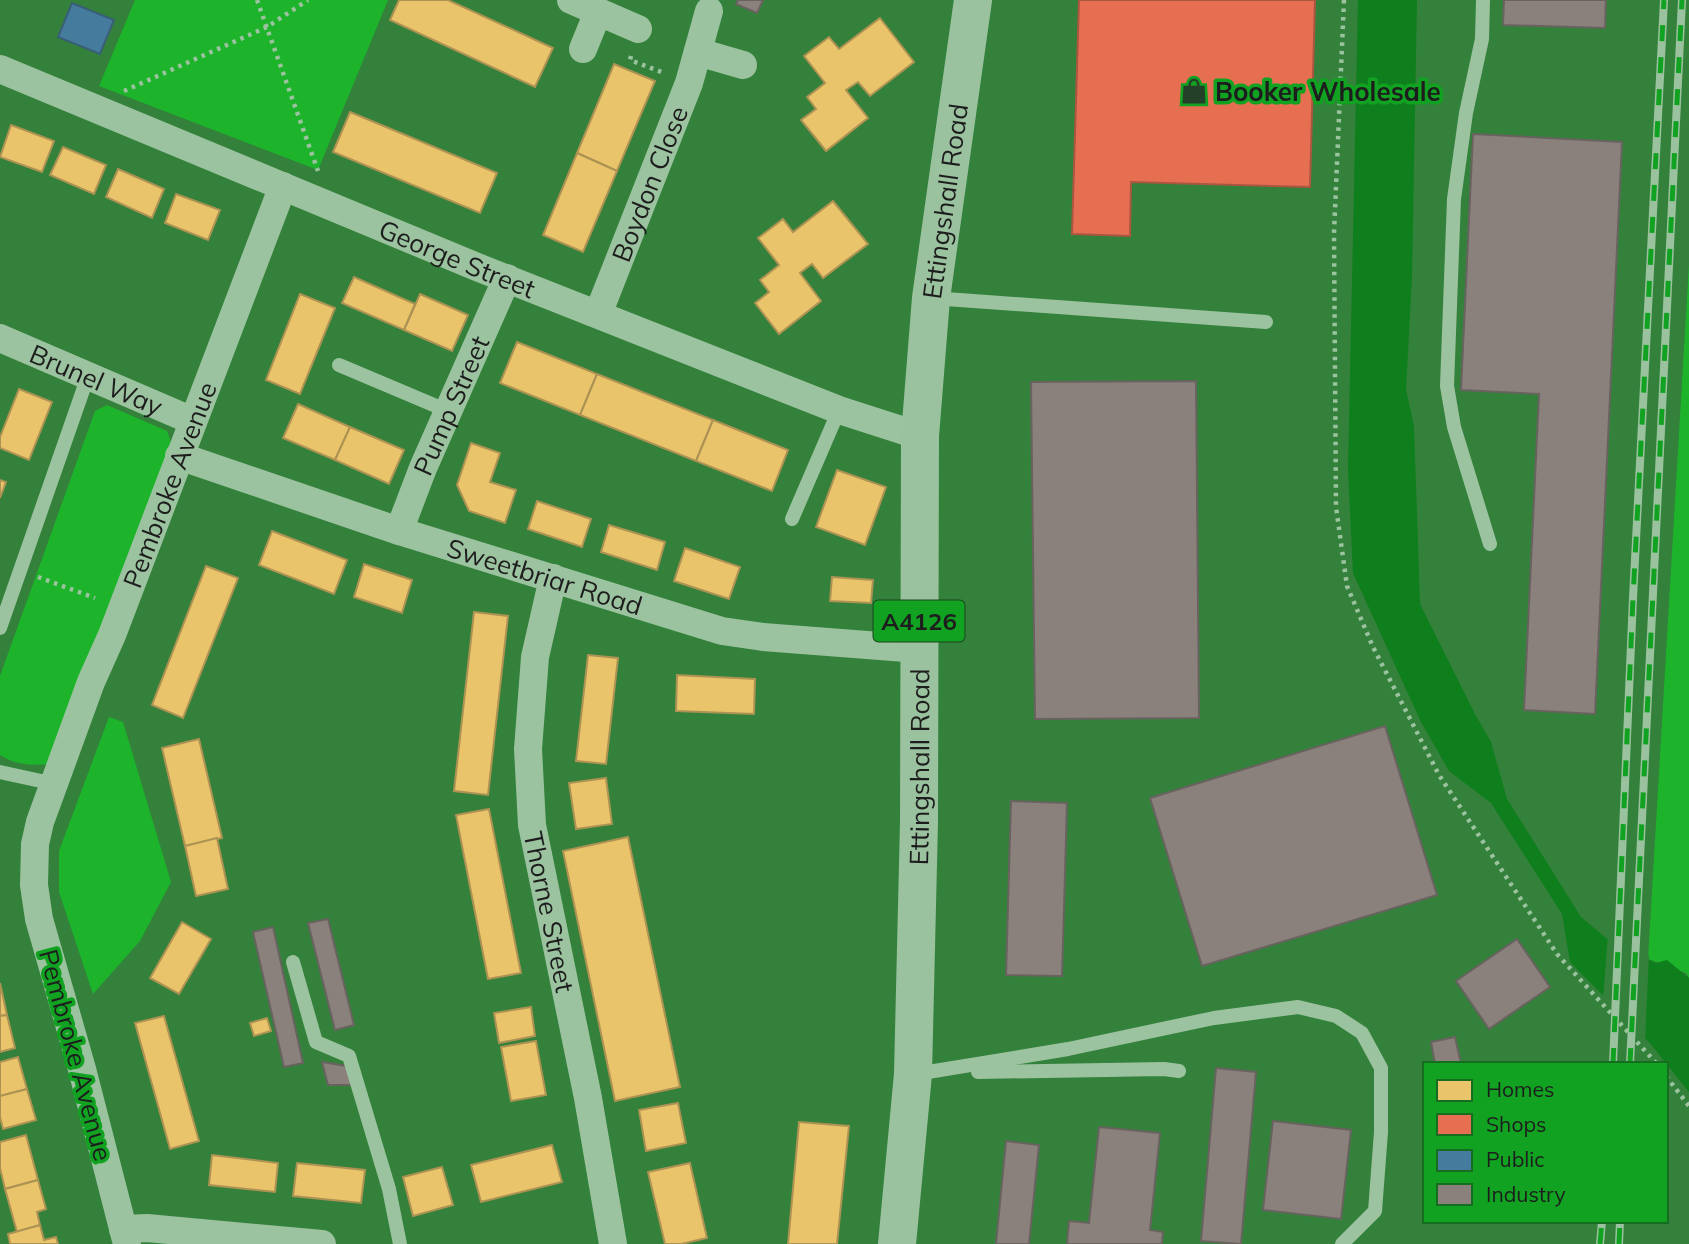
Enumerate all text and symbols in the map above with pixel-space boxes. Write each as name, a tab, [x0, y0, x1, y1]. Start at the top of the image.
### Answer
place label: Booker Wholesale	[1215, 75, 1441, 108]
shop icon: Booker Wholesale	[1179, 76, 1209, 106]
street label: Boydon Close	[604, 101, 695, 266]
street label: Ettingshall Road	[915, 101, 975, 301]
street label: George Street	[374, 212, 540, 305]
street label: Pump Street	[406, 330, 496, 480]
street label: Brunel Way	[25, 336, 168, 423]
street label: Pembroke Avenue	[115, 377, 223, 592]
street label: Sweetbriar Road	[443, 530, 646, 622]
road number: A4126	[874, 600, 964, 642]
street label: Ettingshall Road	[901, 668, 936, 866]
street label: Thorne Street	[517, 828, 582, 995]
street label: Pembroke Avenue	[32, 946, 120, 1164]
legend	[1423, 1062, 1668, 1223]
text: Homes	[1486, 1076, 1554, 1102]
text: Shops	[1486, 1111, 1546, 1137]
text: Public	[1486, 1146, 1545, 1172]
text: Industry	[1486, 1181, 1566, 1207]

